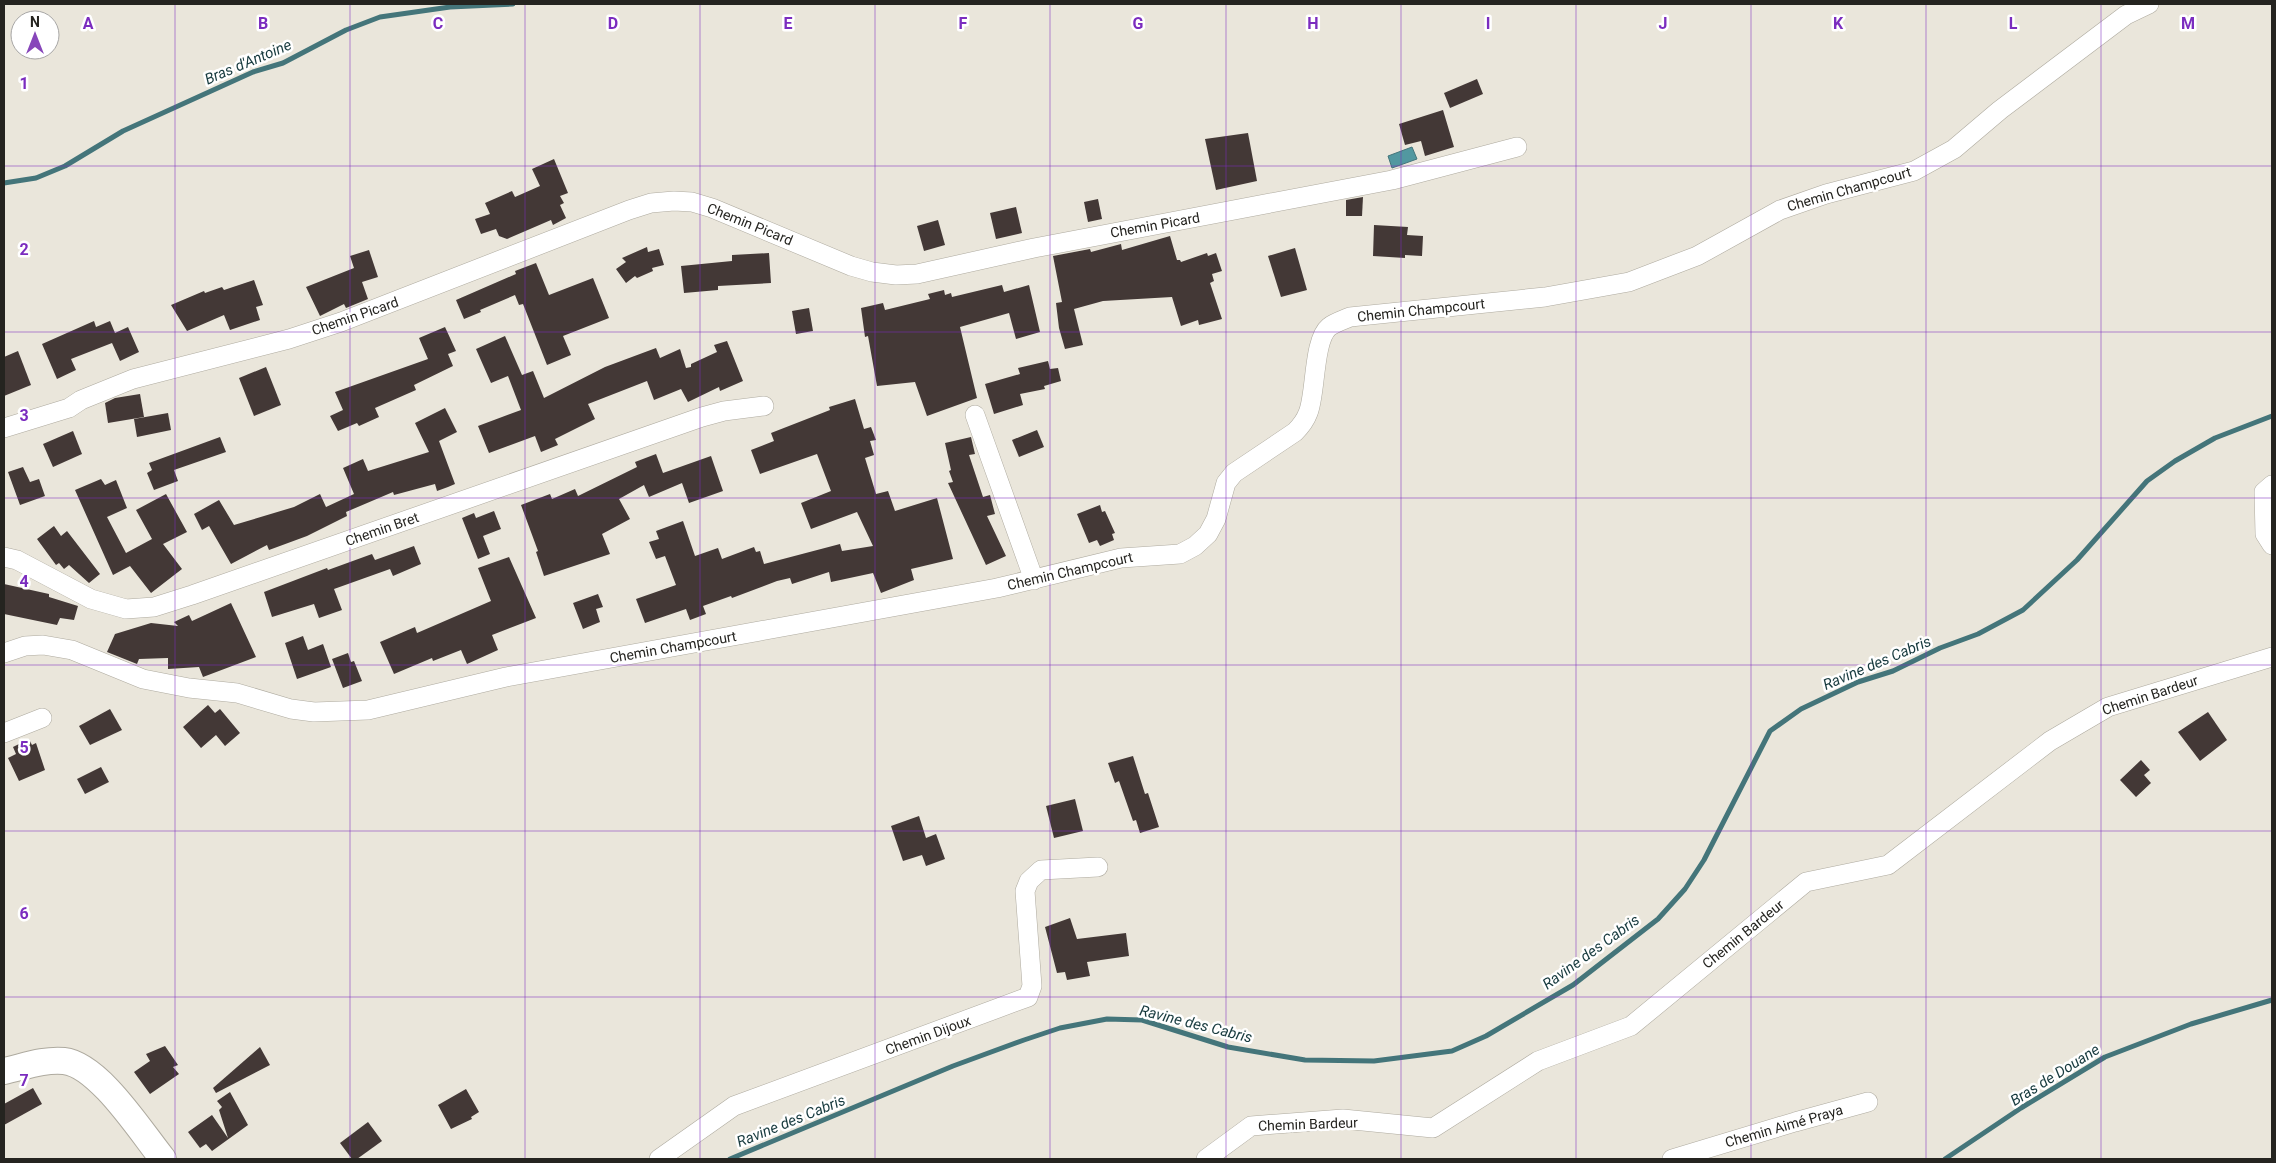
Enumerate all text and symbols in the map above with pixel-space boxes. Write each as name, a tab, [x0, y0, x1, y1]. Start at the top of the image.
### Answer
north arrow	[10, 10, 60, 60]
text: N	[30, 14, 40, 30]
text: A	[83, 14, 94, 33]
text: B	[258, 14, 268, 33]
text: C	[433, 14, 443, 33]
text: D	[608, 14, 618, 33]
text: E	[784, 14, 793, 33]
text: F	[959, 14, 968, 33]
text: G	[1133, 14, 1144, 33]
text: H	[1307, 14, 1319, 33]
text: I	[1486, 14, 1490, 33]
text: J	[1659, 14, 1667, 33]
text: K	[1833, 14, 1844, 33]
text: L	[2009, 14, 2018, 33]
text: M	[2181, 14, 2195, 33]
water label: Bras d'Antoine	[202, 36, 294, 88]
text: 1	[19, 74, 29, 93]
street label: Chemin Champcourt	[1785, 163, 1913, 214]
street label: Chemin Picard	[705, 200, 795, 248]
street label: Chemin Picard	[1109, 209, 1201, 241]
text: 2	[19, 240, 29, 259]
street label: Chemin Picard	[309, 294, 401, 338]
street label: Chemin Champcourt	[1356, 295, 1486, 325]
text: 3	[19, 406, 29, 425]
street label: Chemin Bret	[343, 509, 421, 549]
street label: Chemin Champcourt	[1006, 549, 1135, 593]
text: 4	[19, 572, 29, 591]
street label: Chemin Champcourt	[608, 628, 738, 666]
water label: Ravine des Cabris	[1820, 632, 1934, 694]
street label: Chemin Bardeur	[2100, 672, 2200, 718]
text: 5	[19, 738, 29, 757]
street label: Chemin Bardeur	[1699, 896, 1787, 972]
text: 6	[19, 904, 29, 923]
water label: Ravine des Cabris	[1539, 911, 1643, 993]
water label: Ravine des Cabris	[1138, 1001, 1254, 1047]
street label: Chemin Dijoux	[883, 1012, 973, 1058]
water label: Bras de Douane	[2007, 1040, 2103, 1110]
text: 7	[19, 1071, 29, 1090]
water label: Ravine des Cabris	[734, 1091, 848, 1151]
street label: Chemin Aimé Praya	[1723, 1102, 1845, 1150]
street label: Chemin Bardeur	[1258, 1114, 1358, 1134]

